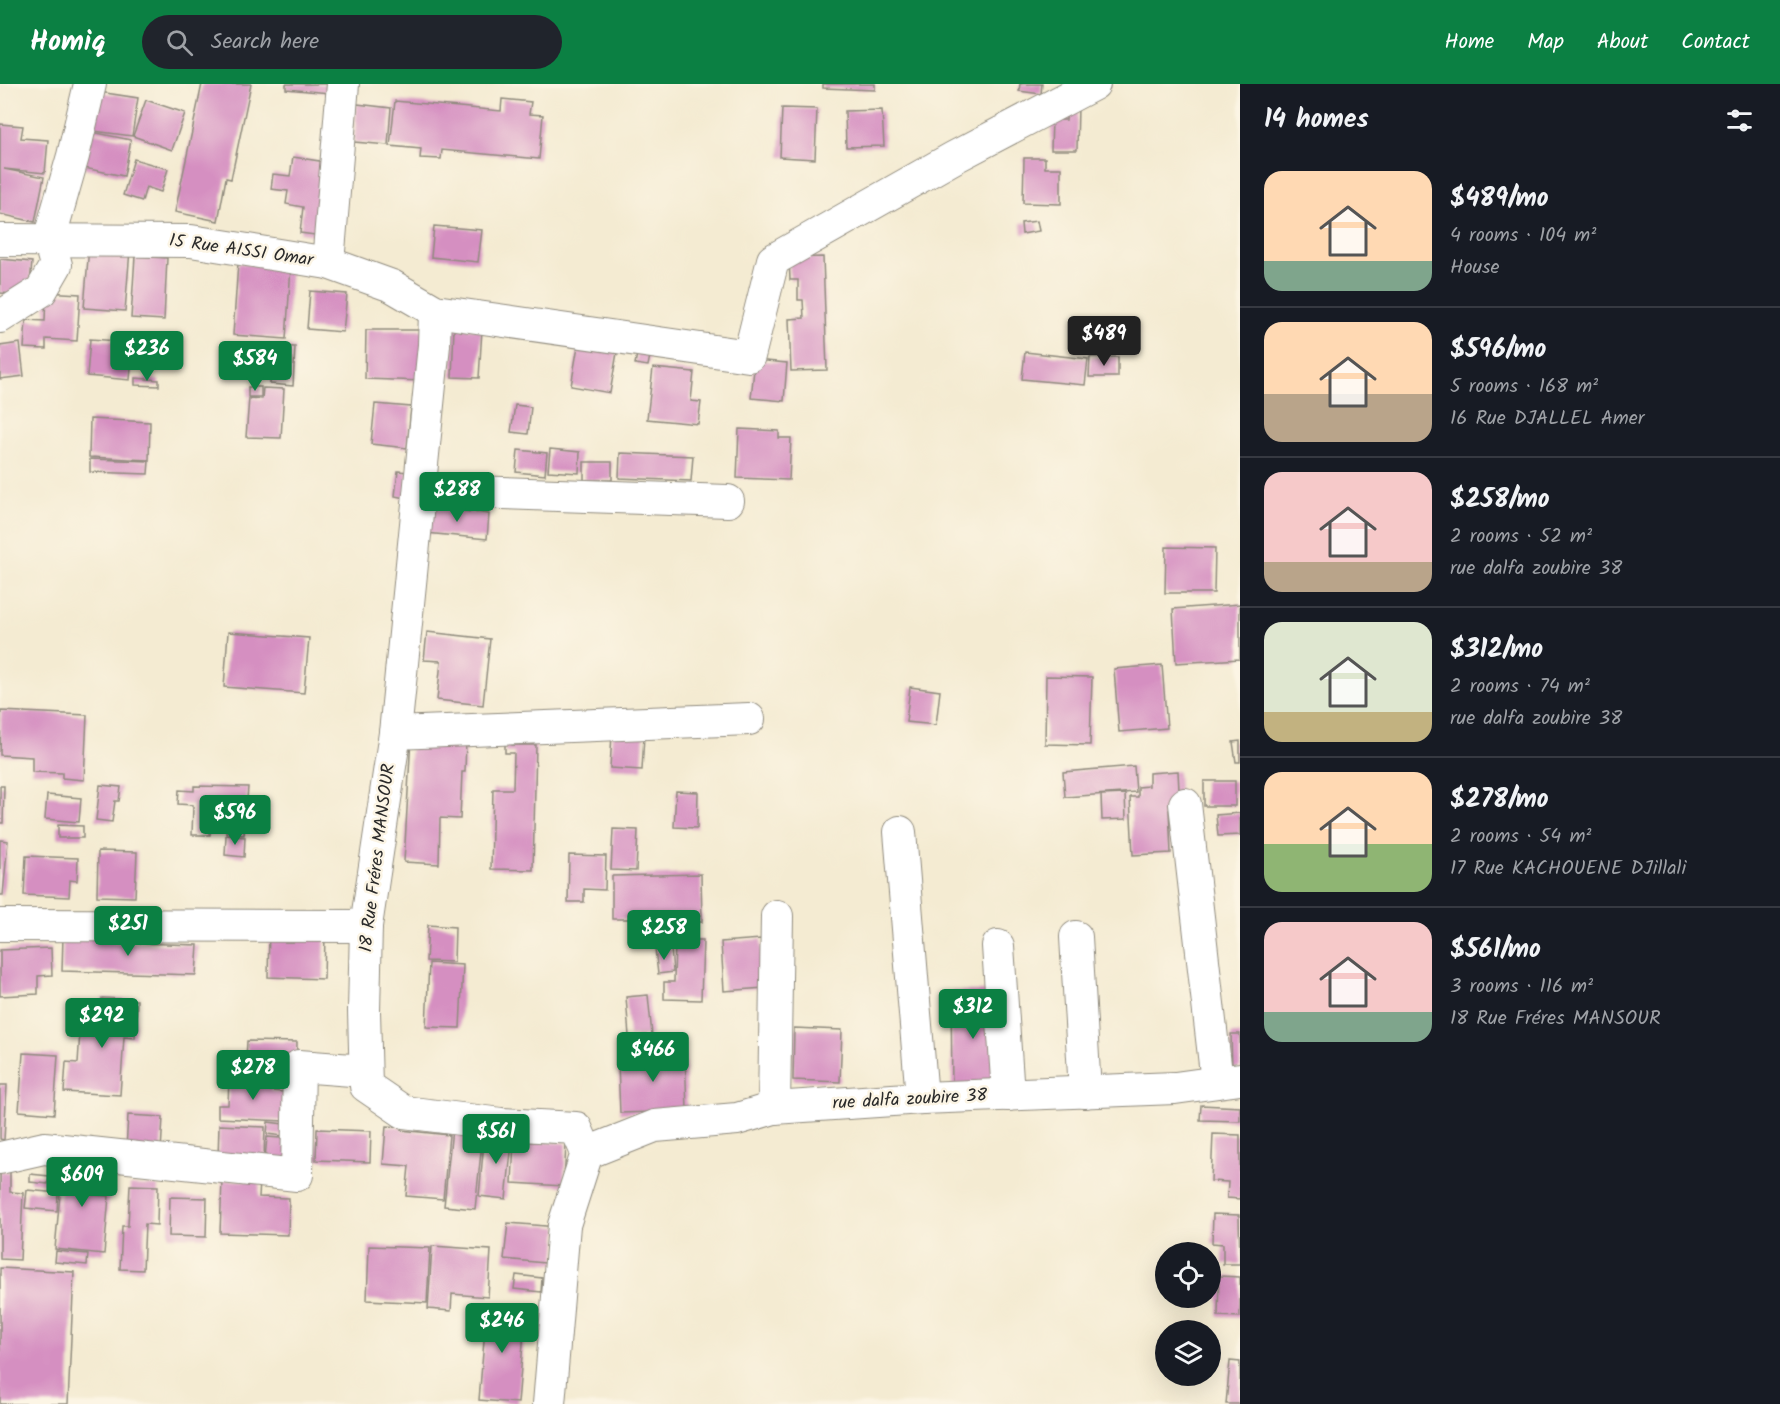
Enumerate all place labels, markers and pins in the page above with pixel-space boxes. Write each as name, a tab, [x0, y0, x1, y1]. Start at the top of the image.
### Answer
pin: $489	[1068, 316, 1140, 367]
pin: $236	[111, 331, 183, 382]
pin: $584	[219, 341, 291, 392]
pin: $288	[421, 472, 493, 523]
pin: $596	[199, 795, 271, 846]
pin: $251	[92, 906, 164, 957]
pin: $258	[628, 910, 700, 961]
pin: $312	[937, 989, 1009, 1040]
pin: $292	[66, 998, 138, 1049]
pin: $466	[617, 1032, 689, 1083]
pin: $278	[217, 1050, 289, 1101]
pin: $561	[460, 1114, 532, 1165]
pin: $609	[46, 1157, 118, 1208]
pin: $246	[466, 1303, 538, 1354]

